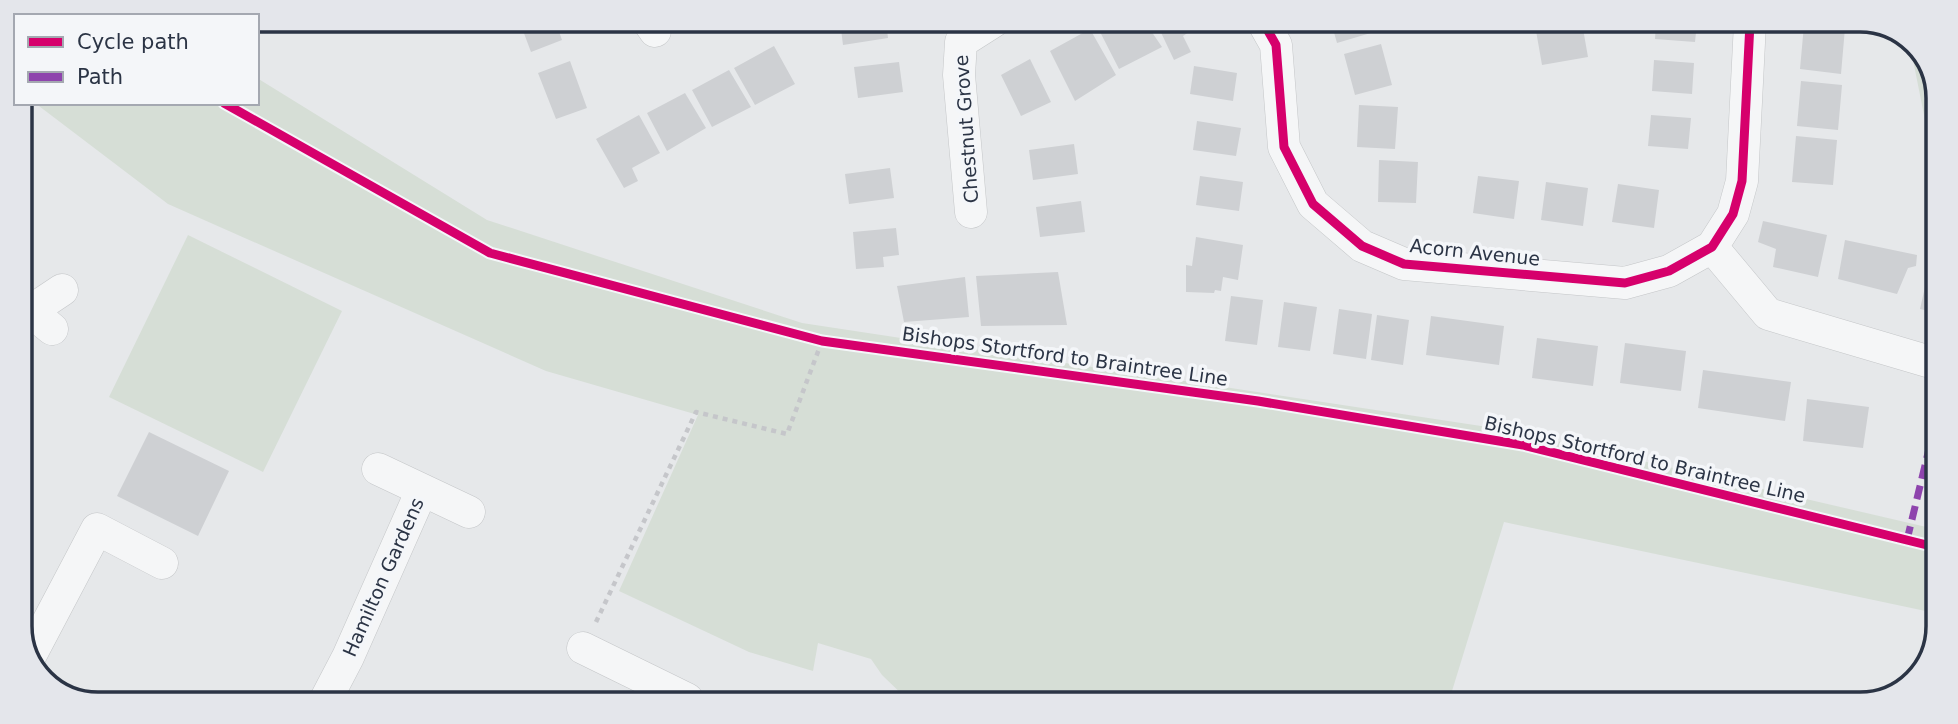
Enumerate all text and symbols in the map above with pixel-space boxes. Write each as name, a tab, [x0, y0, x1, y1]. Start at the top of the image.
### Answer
legend	[14, 14, 259, 105]
text: Cycle path	[77, 30, 189, 54]
street label: Chestnut Grove	[950, 54, 982, 204]
text: Path	[77, 65, 123, 89]
street label: Acorn Avenue	[1409, 234, 1541, 270]
street label: Bishops Stortford to Braintree Line	[901, 322, 1229, 390]
street label: Bishops Stortford to Braintree Line	[1482, 411, 1808, 507]
street label: Hamilton Gardens	[338, 494, 428, 660]

